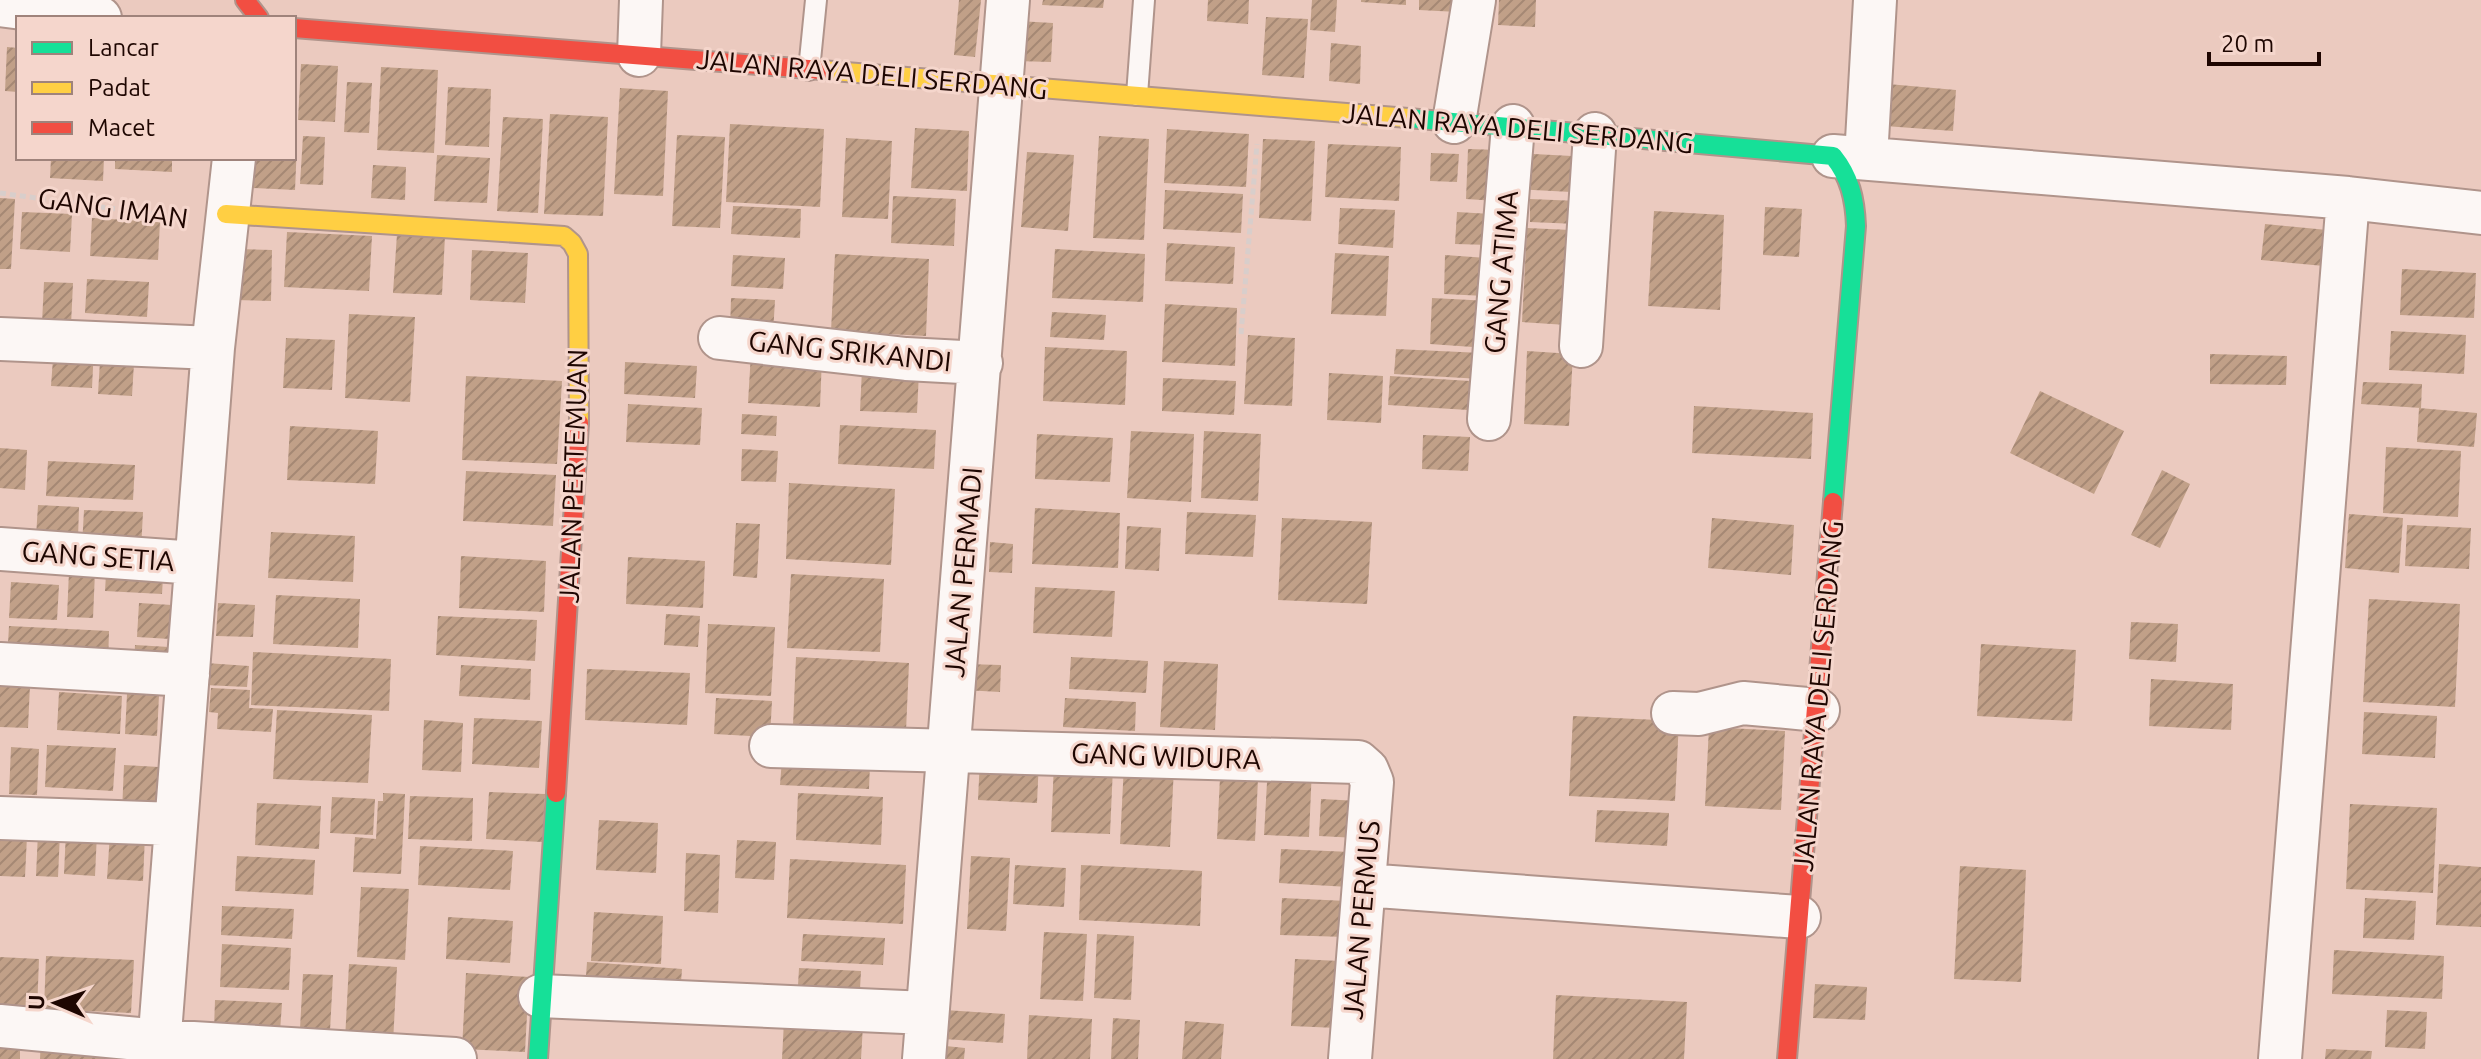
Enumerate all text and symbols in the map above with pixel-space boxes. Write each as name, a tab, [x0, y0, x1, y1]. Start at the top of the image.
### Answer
legend	[16, 16, 296, 160]
scale bar	[2209, 16, 2319, 66]
text: 20 m	[2221, 30, 2274, 57]
text: Lancar	[88, 34, 159, 61]
street label: JALAN RAYA DELI SERDANG	[695, 43, 1049, 104]
text: Padat	[88, 74, 151, 101]
street label: JALAN RAYA DELI SERDANG	[1341, 97, 1695, 158]
text: Macet	[88, 114, 156, 141]
street label: GANG IMAN	[36, 182, 190, 233]
street label: GANG ATIMA	[1478, 189, 1523, 355]
street label: GANG SRIKANDI	[747, 324, 953, 377]
street label: JALAN PERTEMUAN	[553, 348, 592, 604]
street label: JALAN PERMADI	[938, 466, 987, 678]
street label: JALAN RAYA DELI SERDANG	[1787, 519, 1848, 873]
street label: GANG SETIA	[21, 535, 175, 576]
street label: GANG WIDURA	[1070, 737, 1262, 774]
street label: JALAN PERMUS	[1336, 819, 1385, 1021]
north arrow	[16, 963, 96, 1043]
text: U	[23, 994, 48, 1010]

